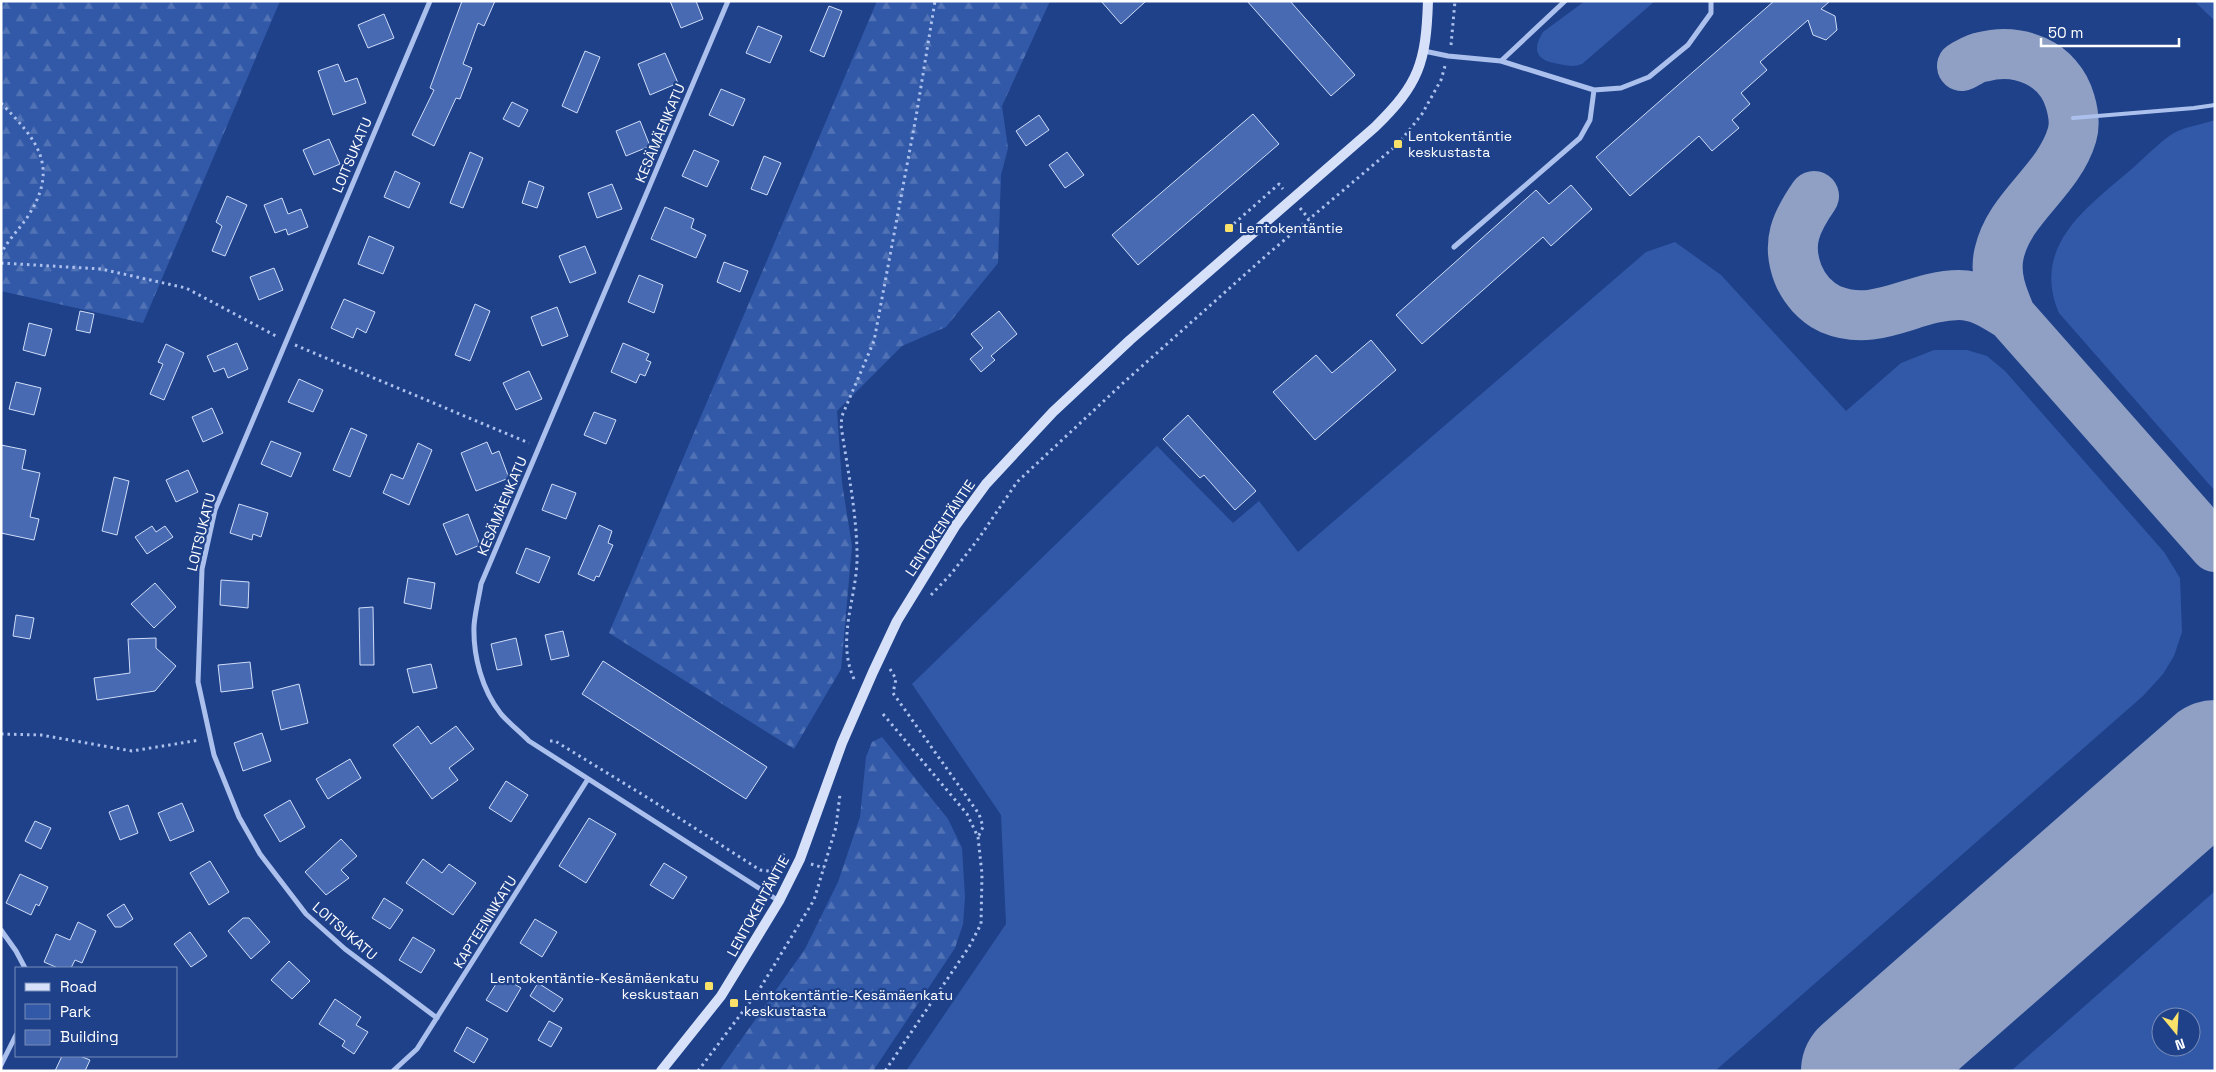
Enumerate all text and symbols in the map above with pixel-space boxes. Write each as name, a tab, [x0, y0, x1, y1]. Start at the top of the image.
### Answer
scale bar	[2041, 15, 2178, 47]
text: 50 m	[2048, 23, 2083, 42]
street label: KESÄMÄENKATU	[631, 81, 689, 185]
street label: LOITSUKATU	[328, 115, 376, 195]
place label: Lentokentäntie keskustasta	[1408, 127, 1512, 161]
marker: Lentokentäntie keskustasta	[1392, 138, 1404, 150]
place label: Lentokentäntie	[1239, 219, 1343, 237]
marker: Lentokentäntie	[1223, 222, 1235, 234]
street label: KESÄMÄENKATU	[473, 454, 531, 558]
street label: LENTOKENTÄNTIE	[901, 476, 979, 580]
street label: LOITSUKATU	[183, 491, 219, 573]
street label: LENTOKENTÄNTIE	[723, 852, 793, 960]
street label: KAPTEENINKATU	[449, 872, 521, 972]
street label: LOITSUKATU	[309, 898, 381, 964]
legend	[15, 967, 178, 1057]
place label: Lentokentäntie-Kesämäenkatu keskustaan	[490, 969, 699, 1003]
text: Road	[60, 977, 97, 996]
marker: Lentokentäntie-Kesämäenkatu keskustaan	[703, 980, 715, 992]
place label: Lentokentäntie-Kesämäenkatu keskustasta	[744, 986, 953, 1020]
marker: Lentokentäntie-Kesämäenkatu keskustasta	[728, 997, 740, 1009]
text: Park	[60, 1002, 91, 1021]
north arrow	[2151, 1007, 2201, 1057]
text: Building	[60, 1027, 119, 1046]
text: N	[2173, 1034, 2187, 1054]

